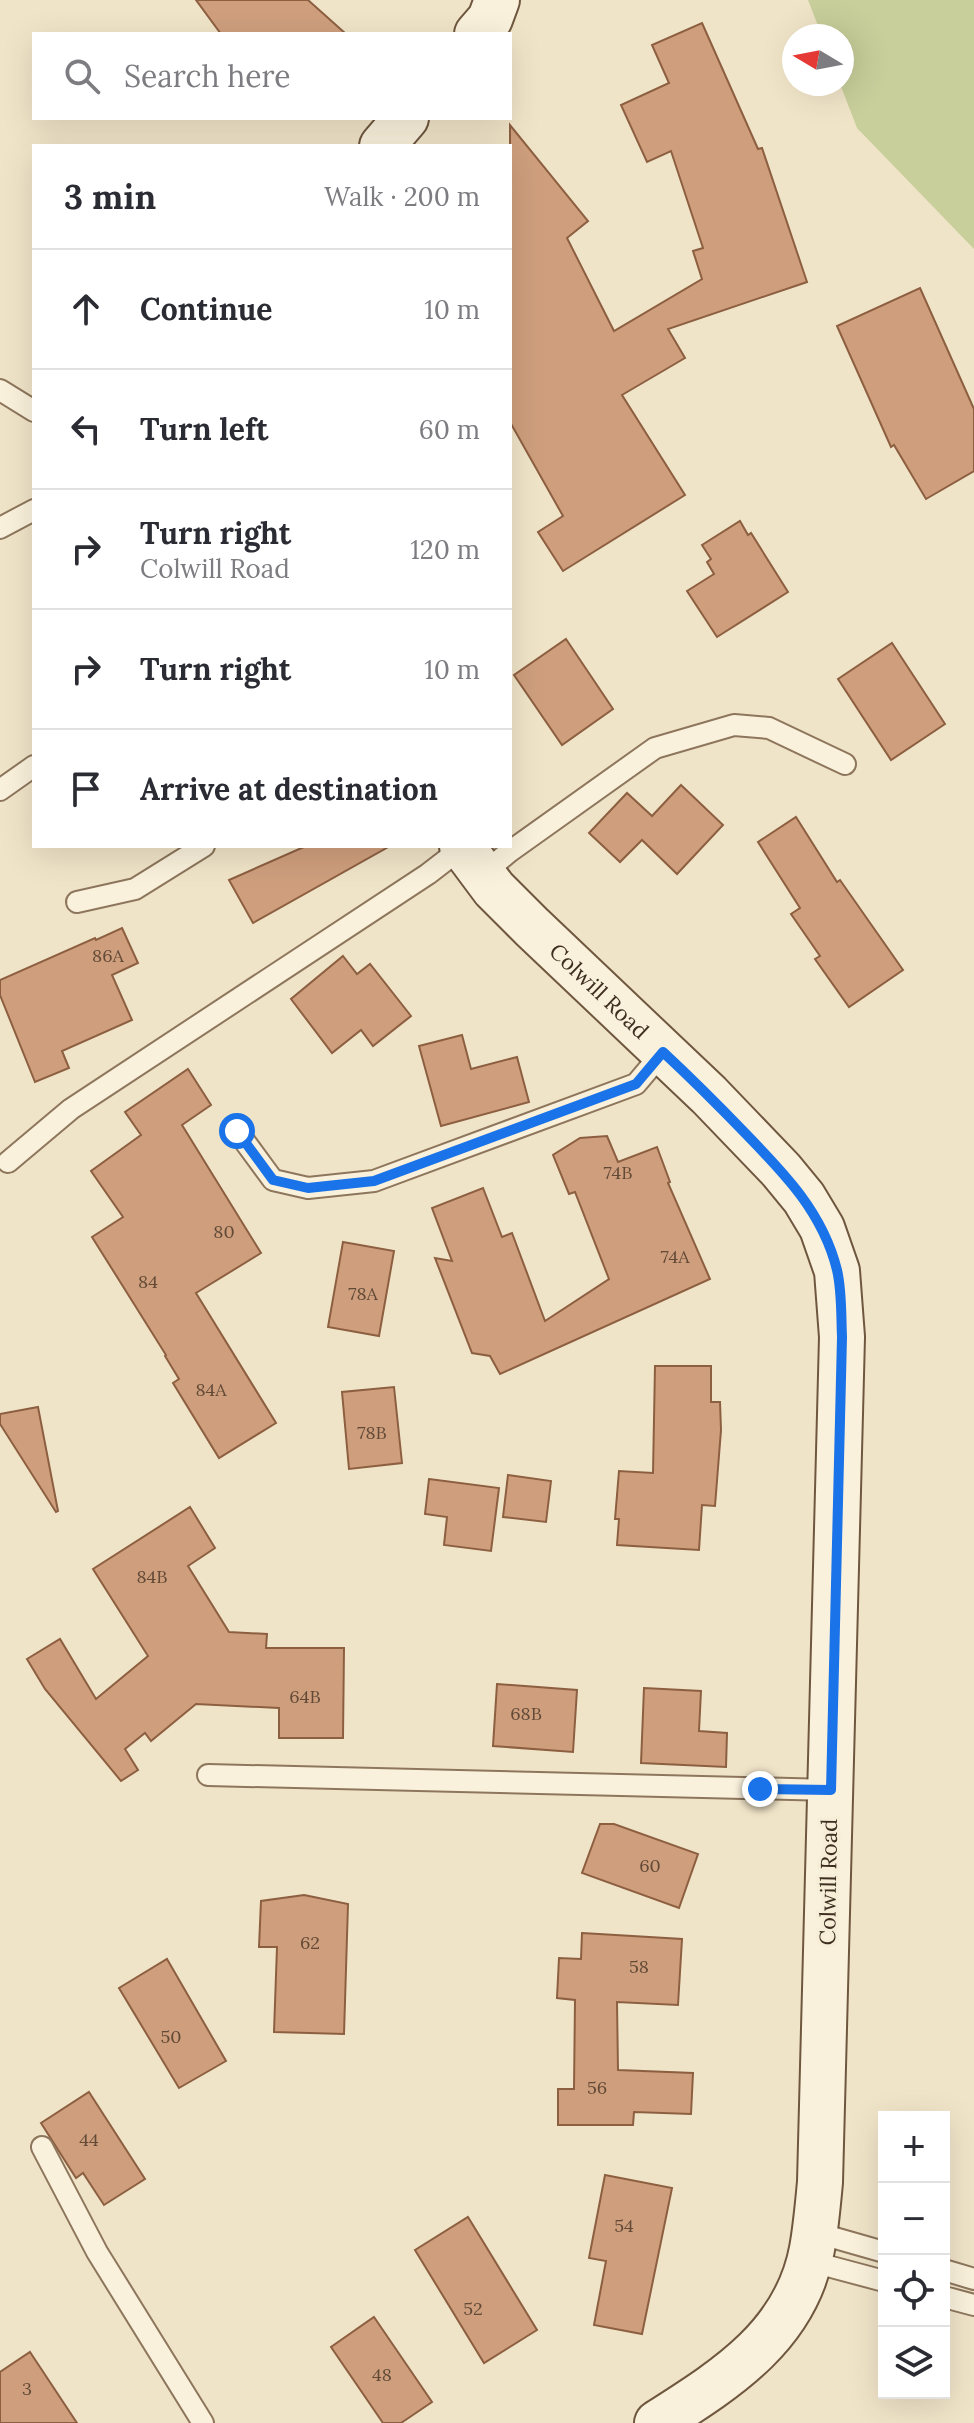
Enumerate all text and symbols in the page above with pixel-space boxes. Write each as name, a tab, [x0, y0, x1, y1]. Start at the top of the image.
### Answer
north arrow	[782, 24, 854, 96]
search box	[32, 32, 512, 120]
icon: search	[60, 54, 104, 98]
text: Search here	[124, 57, 291, 95]
text: 3 min	[64, 175, 156, 218]
text: Walk · 200 m	[324, 180, 480, 213]
icon: ahead	[64, 287, 108, 331]
text: Continue	[140, 290, 272, 328]
text: 10 m	[424, 293, 480, 326]
icon: left	[64, 407, 108, 451]
text: Turn left	[140, 410, 268, 448]
text: 60 m	[419, 413, 480, 446]
text: Turn right	[140, 514, 291, 552]
icon: right	[64, 527, 108, 571]
text: 120 m	[410, 533, 480, 566]
text: Colwill Road	[140, 552, 290, 585]
icon: right	[64, 647, 108, 691]
text: Turn right	[140, 650, 291, 688]
text: 10 m	[424, 653, 480, 686]
icon: arrive	[64, 767, 108, 811]
text: Arrive at destination	[140, 770, 438, 808]
street label: Colwill Road	[544, 937, 655, 1045]
house number: 86A	[92, 944, 125, 967]
route start	[219, 1113, 255, 1149]
house number: 74B	[604, 1161, 633, 1184]
house number: 80	[213, 1220, 235, 1243]
house number: 74A	[660, 1245, 690, 1268]
house number: 84	[138, 1270, 158, 1293]
house number: 78A	[348, 1282, 379, 1305]
house number: 84A	[195, 1378, 227, 1401]
house number: 78B	[357, 1421, 387, 1444]
house number: 84B	[136, 1565, 168, 1588]
house number: 64B	[289, 1685, 321, 1708]
house number: 68B	[510, 1702, 542, 1725]
route end	[742, 1771, 778, 1807]
street label: Colwill Road	[813, 1818, 843, 1946]
house number: 60	[639, 1854, 661, 1877]
house number: 62	[300, 1931, 320, 1954]
house number: 58	[629, 1955, 649, 1978]
house number: 50	[161, 2025, 182, 2048]
house number: 56	[587, 2076, 607, 2099]
map controls	[878, 2111, 950, 2399]
button: +	[878, 2111, 950, 2183]
house number: 44	[79, 2128, 99, 2151]
button: −	[878, 2183, 950, 2255]
house number: 54	[614, 2214, 634, 2237]
button: locate	[878, 2255, 950, 2327]
house number: 52	[463, 2297, 483, 2320]
button: layers	[878, 2327, 950, 2399]
house number: 48	[372, 2363, 392, 2386]
house number: 3	[22, 2377, 32, 2400]

